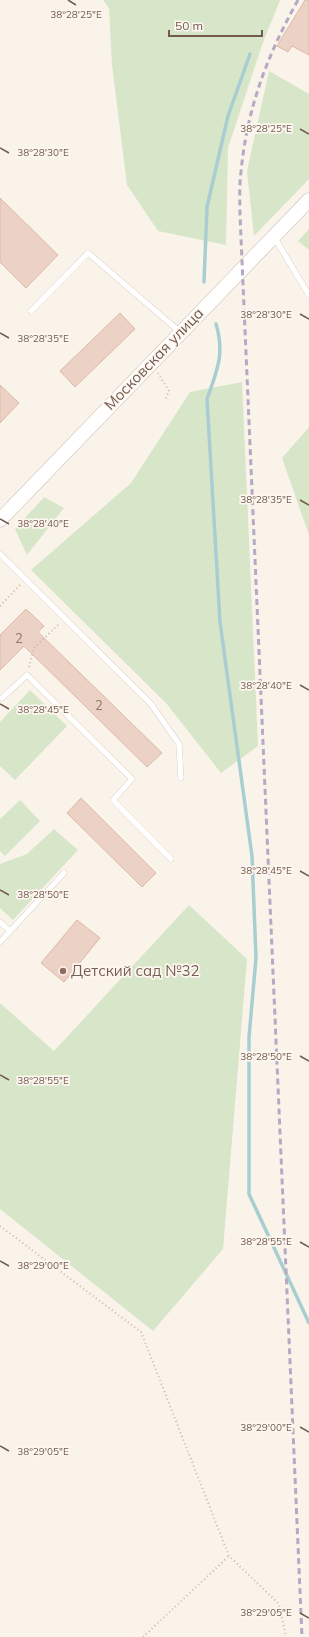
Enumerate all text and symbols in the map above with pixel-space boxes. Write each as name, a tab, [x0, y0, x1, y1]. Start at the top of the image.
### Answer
text: 38°28'25"E	[50, 8, 102, 21]
scale bar	[169, 12, 262, 38]
text: 50 m	[175, 18, 203, 33]
text: 38°28'25"E	[240, 122, 292, 135]
text: 38°28'30"E	[17, 146, 69, 159]
street label: Московская улица	[100, 304, 207, 414]
text: 38°28'30"E	[240, 308, 292, 321]
text: 38°28'35"E	[17, 332, 69, 345]
text: 38°28'35"E	[240, 493, 292, 506]
text: 38°28'40"E	[17, 517, 69, 530]
house number: 2	[15, 630, 23, 646]
text: 38°28'40"E	[240, 679, 292, 692]
house number: 2	[95, 697, 103, 713]
text: 38°28'45"E	[17, 703, 69, 716]
text: 38°28'45"E	[240, 864, 292, 877]
text: 38°28'50"E	[17, 888, 69, 901]
place label: Детский сад №32	[71, 961, 200, 980]
marker: Детский сад №32	[58, 966, 68, 976]
text: 38°28'50"E	[240, 1050, 292, 1063]
text: 38°28'55"E	[17, 1074, 69, 1087]
text: 38°28'55"E	[240, 1235, 292, 1248]
text: 38°29'00"E	[17, 1259, 69, 1272]
text: 38°29'00"E	[240, 1421, 292, 1434]
text: 38°29'05"E	[17, 1445, 69, 1458]
text: 38°29'05"E	[240, 1606, 292, 1619]

